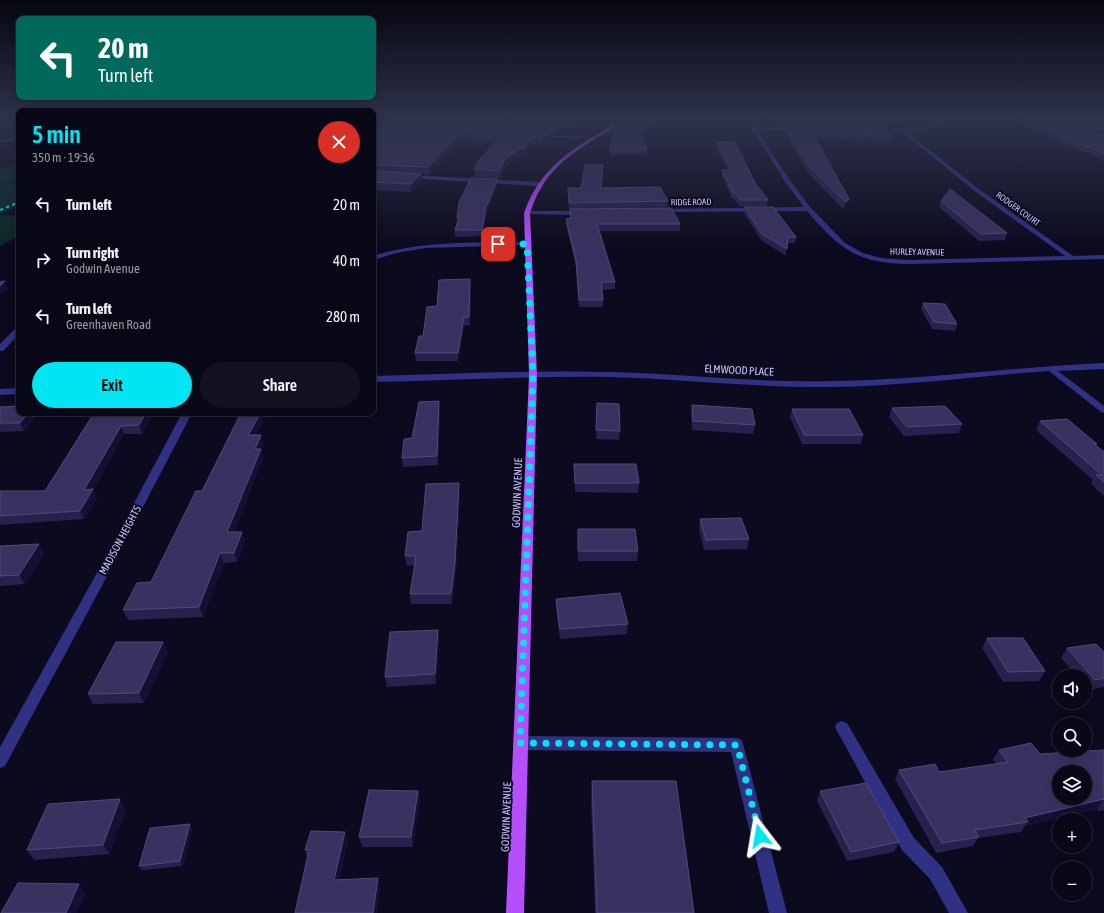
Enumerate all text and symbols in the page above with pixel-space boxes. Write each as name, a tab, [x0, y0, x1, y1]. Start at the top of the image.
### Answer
icon: left	[32, 32, 84, 84]
text: 20 m	[98, 32, 148, 64]
text: Turn left	[98, 65, 153, 86]
text: 5 min	[32, 121, 81, 148]
button: close	[318, 121, 360, 163]
text: 350 m · 19:36	[32, 150, 95, 165]
street label: RODGER COURT	[994, 190, 1042, 228]
icon: left	[32, 193, 54, 215]
text: Turn left	[66, 196, 112, 213]
text: 20 m	[333, 196, 360, 213]
street label: RIDGE ROAD	[671, 197, 711, 207]
pin	[481, 227, 515, 261]
icon: arrive	[487, 233, 509, 255]
text: Turn right	[66, 244, 119, 261]
street label: HURLEY AVENUE	[890, 247, 945, 257]
icon: right	[32, 249, 54, 271]
text: 40 m	[333, 252, 360, 269]
text: Godwin Avenue	[66, 261, 140, 276]
text: Turn left	[66, 300, 112, 317]
icon: left	[32, 305, 54, 327]
text: 280 m	[326, 308, 360, 325]
text: Greenhaven Road	[66, 317, 151, 332]
button: Exit	[32, 362, 192, 408]
button: Share	[200, 362, 360, 408]
street label: ELMWOOD PLACE	[704, 362, 774, 378]
street label: GODWIN AVENUE	[510, 458, 524, 528]
street label: MADISON HEIGHTS	[97, 503, 143, 577]
map controls	[1052, 669, 1092, 901]
button: sound	[1052, 669, 1092, 709]
button: search	[1052, 717, 1092, 757]
button: layers	[1052, 765, 1092, 805]
street label: GODWIN AVENUE	[499, 782, 513, 852]
button: +	[1052, 813, 1092, 853]
position arrow	[739, 815, 781, 857]
button: −	[1052, 861, 1092, 901]

